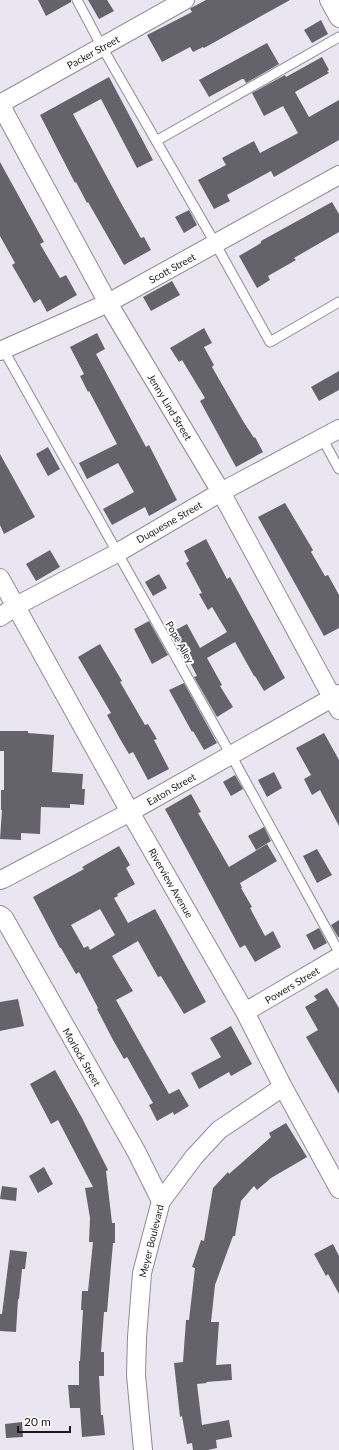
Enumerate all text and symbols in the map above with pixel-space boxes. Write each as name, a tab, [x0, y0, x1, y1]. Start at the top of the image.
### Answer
street label: Packer Street	[65, 32, 122, 71]
street label: Scott Street	[147, 250, 198, 286]
street label: Jenny Lind Street	[145, 372, 195, 443]
street label: Duquesne Street	[134, 498, 204, 546]
street label: Pope Alley	[164, 619, 197, 666]
street label: Eaton Street	[144, 770, 198, 808]
street label: Riverview Avenue	[146, 846, 196, 920]
street label: Powers Street	[263, 964, 322, 1006]
street label: Morlock Street	[60, 1026, 104, 1089]
street label: Meyer Boulevard	[136, 1203, 166, 1279]
scale bar	[18, 1408, 70, 1434]
text: 20 m	[24, 1414, 51, 1429]

